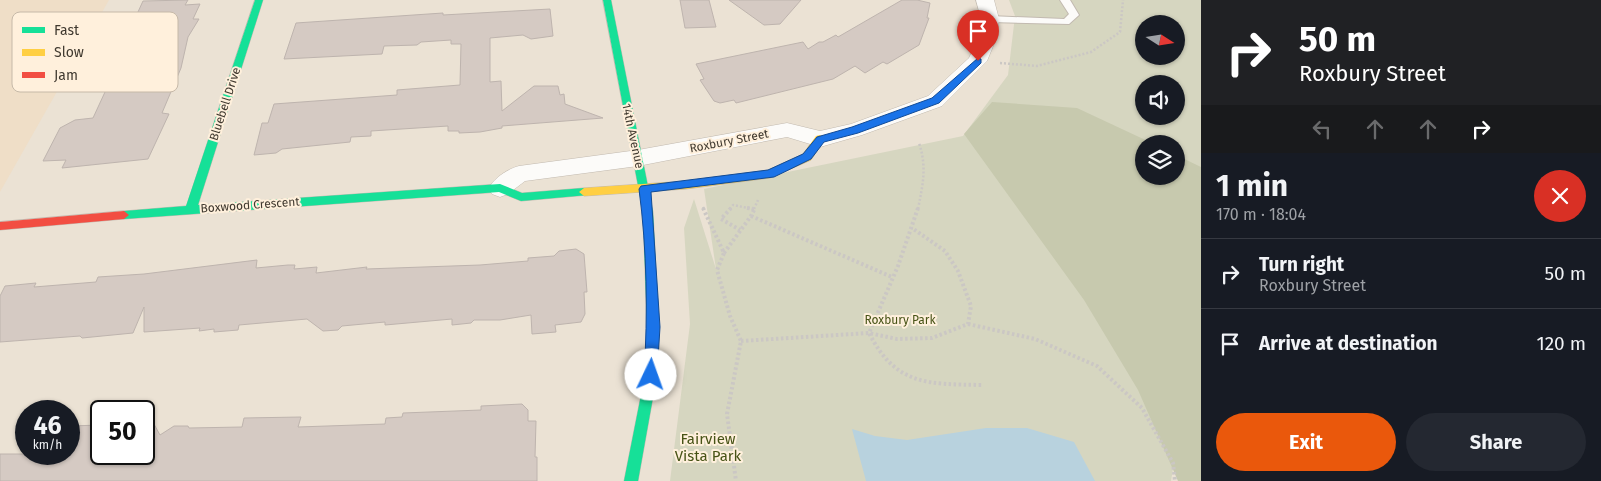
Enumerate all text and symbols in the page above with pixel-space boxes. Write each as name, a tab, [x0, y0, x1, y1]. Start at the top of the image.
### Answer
pin	[957, 10, 999, 61]
legend	[12, 12, 178, 92]
north arrow	[1135, 15, 1185, 65]
map controls	[1135, 15, 1185, 185]
icon: arrive	[964, 17, 992, 45]
text: 50 m	[1299, 18, 1376, 60]
icon: right	[1216, 20, 1281, 85]
text: Fast	[54, 22, 80, 39]
text: Slow	[54, 44, 84, 61]
text: Roxbury Street	[1299, 60, 1446, 87]
street label: Bluebell Drive	[207, 66, 243, 142]
text: Jam	[54, 67, 78, 84]
button: sound	[1135, 75, 1185, 125]
street label: 14th Avenue	[619, 102, 647, 170]
icon: left	[1308, 115, 1336, 143]
icon: ahead	[1361, 115, 1389, 143]
icon: ahead	[1414, 115, 1442, 143]
icon: right	[1467, 115, 1495, 143]
street label: Roxbury Street	[688, 126, 770, 156]
button: layers	[1135, 135, 1185, 185]
text: 1 min	[1216, 168, 1288, 204]
button: close	[1534, 170, 1586, 222]
street label: Boxwood Crescent	[200, 195, 301, 215]
text: 170 m · 18:04	[1216, 205, 1306, 224]
text: Turn right	[1259, 253, 1344, 276]
icon: right	[1216, 260, 1244, 288]
text: 50 m	[1545, 262, 1586, 285]
text: Roxbury Street	[1259, 276, 1366, 295]
park label: Roxbury Park	[864, 313, 936, 327]
icon: arrive	[1216, 330, 1244, 358]
text: Arrive at destination	[1259, 332, 1438, 355]
text: 120 m	[1536, 332, 1586, 355]
position arrow	[624, 348, 676, 400]
speed limit sign: 50	[90, 400, 155, 465]
text: 46	[33, 411, 62, 441]
button: Exit	[1216, 413, 1396, 471]
button: Share	[1406, 413, 1586, 471]
park label: Fairview Vista Park	[675, 430, 742, 465]
text: km/h	[33, 438, 62, 452]

